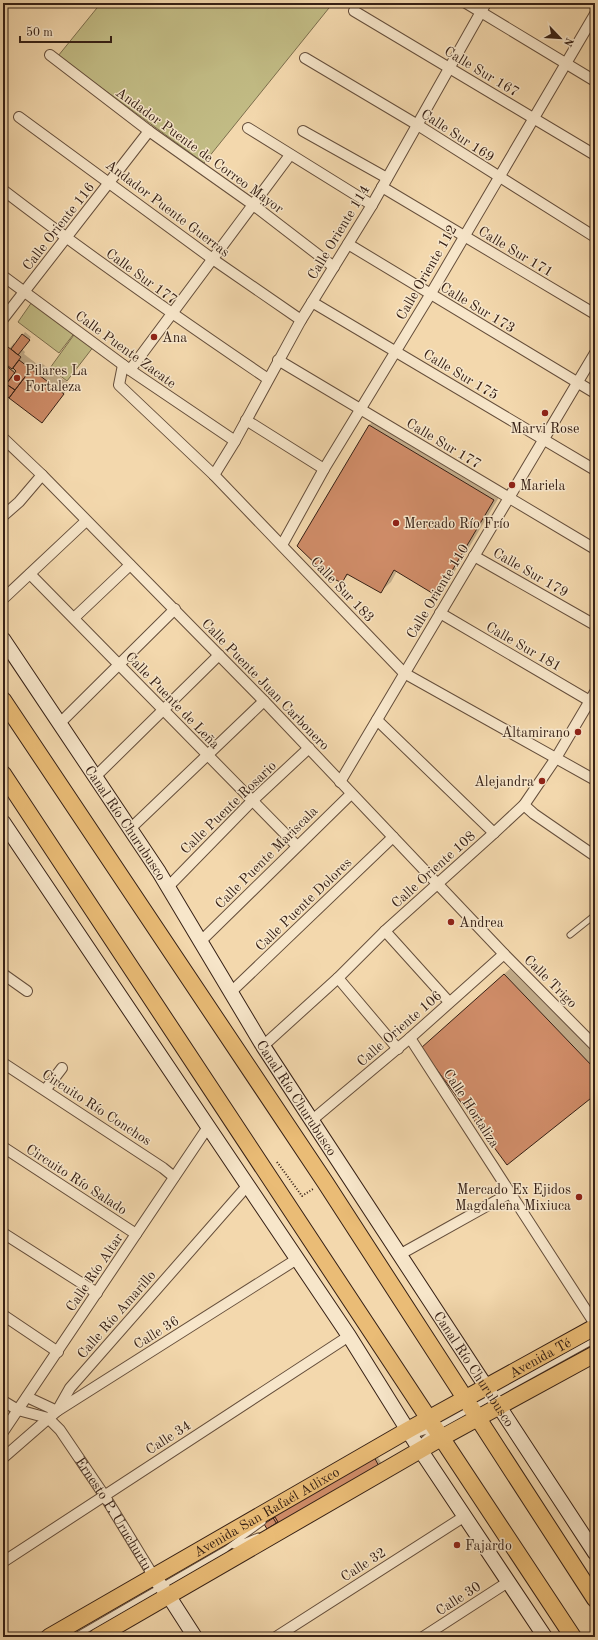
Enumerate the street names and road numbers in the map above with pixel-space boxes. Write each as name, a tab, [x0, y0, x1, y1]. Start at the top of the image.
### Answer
street label: Calle Sur 167	[442, 44, 521, 100]
street label: Andador Puente de Correo Mayor	[113, 85, 286, 216]
street label: Calle Sur 169	[418, 107, 497, 165]
street label: Andador Puente Guerras	[103, 158, 232, 260]
street label: Calle Oriente 116	[20, 180, 97, 273]
street label: Calle Oriente 114	[305, 183, 372, 282]
street label: Calle Oriente 112	[394, 223, 460, 322]
street label: Calle Sur 171	[476, 224, 555, 280]
street label: Calle Sur 177	[103, 246, 180, 307]
street label: Calle Sur 173	[438, 280, 517, 336]
street label: Calle Puente Zacate	[72, 309, 178, 391]
street label: Calle Sur 175	[421, 347, 500, 403]
street label: Calle Sur 177	[404, 416, 483, 472]
street label: Calle Oriente 110	[404, 542, 471, 641]
street label: Calle Sur 179	[490, 546, 571, 600]
street label: Calle Sur 183	[308, 554, 377, 625]
street label: Calle Puente Juan Carbonero	[199, 616, 332, 753]
street label: Calle Sur 181	[483, 620, 564, 674]
street label: Calle Puente de Leña	[123, 650, 222, 752]
street label: Calle Puente Rosario	[178, 759, 279, 857]
street label: Canal Río Churubusco	[82, 763, 168, 883]
street label: Calle Puente Mariscala	[213, 804, 321, 912]
street label: Calle Oriente 108	[389, 829, 478, 911]
street label: Calle Puente Dolores	[253, 855, 354, 954]
street label: Calle Trigo	[521, 953, 579, 1011]
street label: Calle Oriente 106	[355, 988, 445, 1069]
street label: Canal Río Churubusco	[253, 1038, 339, 1159]
street label: Circuito Río Conchos	[39, 1067, 154, 1148]
street label: Calle Hortaliza	[441, 1067, 502, 1150]
street label: Circuito Río Salado	[23, 1142, 129, 1218]
street label: Calle Río Altar	[64, 1231, 126, 1314]
street label: Calle Río Amarillo	[75, 1268, 159, 1361]
street label: Canal Río Churubusco	[431, 1309, 516, 1430]
street label: Calle 36	[131, 1314, 182, 1352]
street label: Avenida Té	[507, 1336, 574, 1381]
street label: Calle 34	[144, 1418, 194, 1457]
street label: Ernesto P. Uruchurtu	[72, 1455, 154, 1573]
street label: Avenida San Rafaél Atlixco	[192, 1465, 342, 1560]
street label: Calle 32	[339, 1545, 389, 1584]
street label: Calle 30	[434, 1579, 484, 1618]

